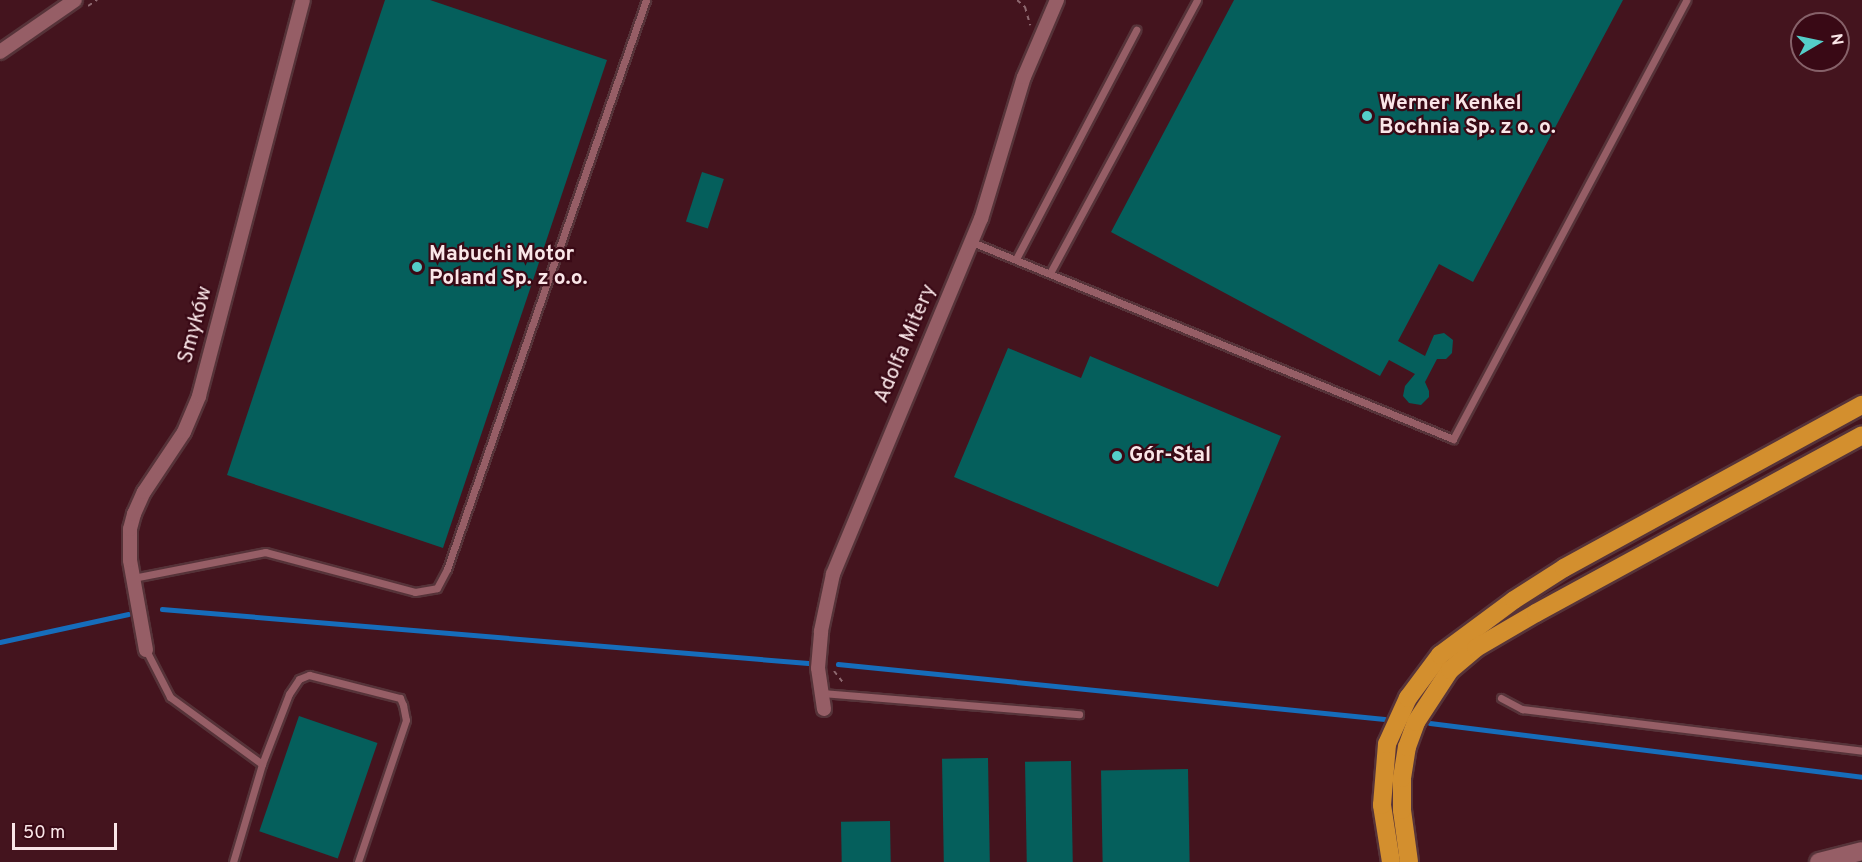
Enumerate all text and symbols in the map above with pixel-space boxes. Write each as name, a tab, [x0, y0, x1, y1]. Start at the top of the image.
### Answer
north arrow	[1790, 12, 1850, 72]
text: N	[1825, 32, 1847, 47]
place label: Werner Kenkel Bochnia Sp. z o. o.	[1379, 91, 1556, 141]
marker: Werner Kenkel Bochnia Sp. z o. o.	[1360, 109, 1374, 123]
place label: Mabuchi Motor Poland Sp. z o.o.	[429, 242, 588, 292]
marker: Mabuchi Motor Poland Sp. z o.o.	[410, 260, 424, 274]
street label: Adolfa Mitery	[870, 281, 942, 407]
street label: Smyków	[174, 284, 218, 366]
place label: Gór-Stal	[1129, 443, 1211, 469]
marker: Gór-Stal	[1110, 449, 1124, 463]
scale bar	[15, 811, 120, 849]
text: 50 m	[23, 822, 65, 845]

